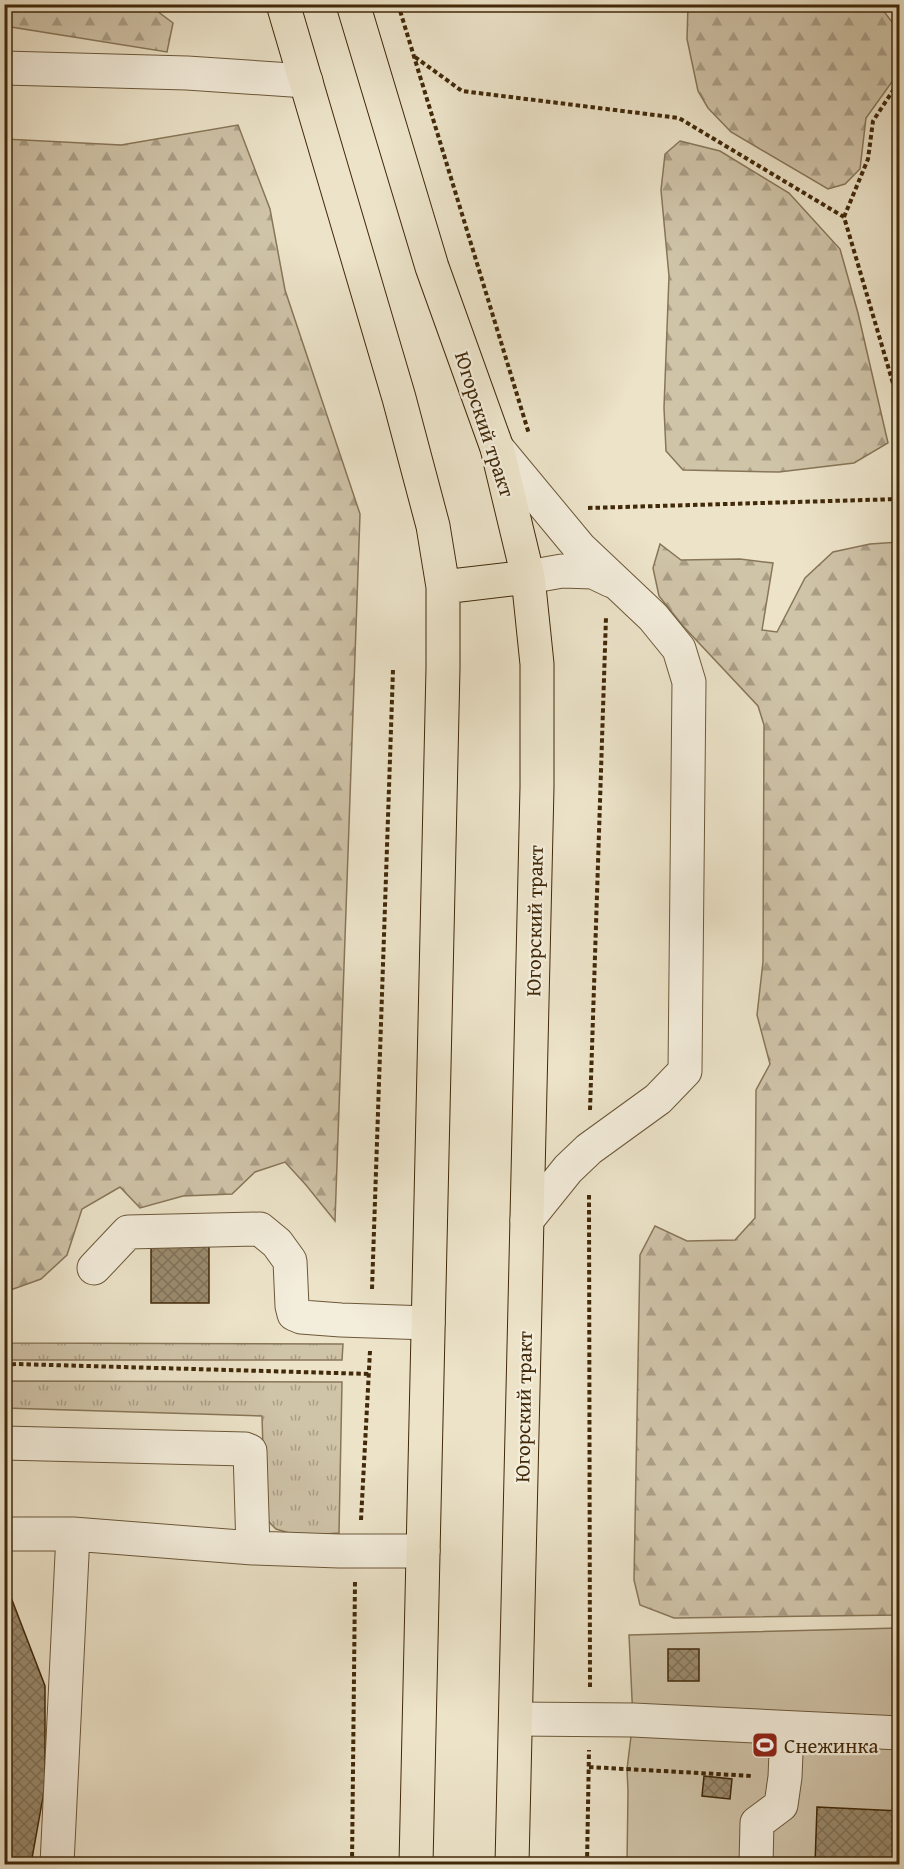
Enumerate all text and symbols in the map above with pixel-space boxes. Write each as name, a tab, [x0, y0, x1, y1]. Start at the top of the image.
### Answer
street label: Югорский тракт	[447, 347, 523, 501]
street label: Югорский тракт	[517, 845, 551, 997]
street label: Югорский тракт	[506, 1331, 540, 1483]
sports icon: Снежинка	[750, 1730, 780, 1760]
place label: Снежинка	[784, 1730, 879, 1761]

